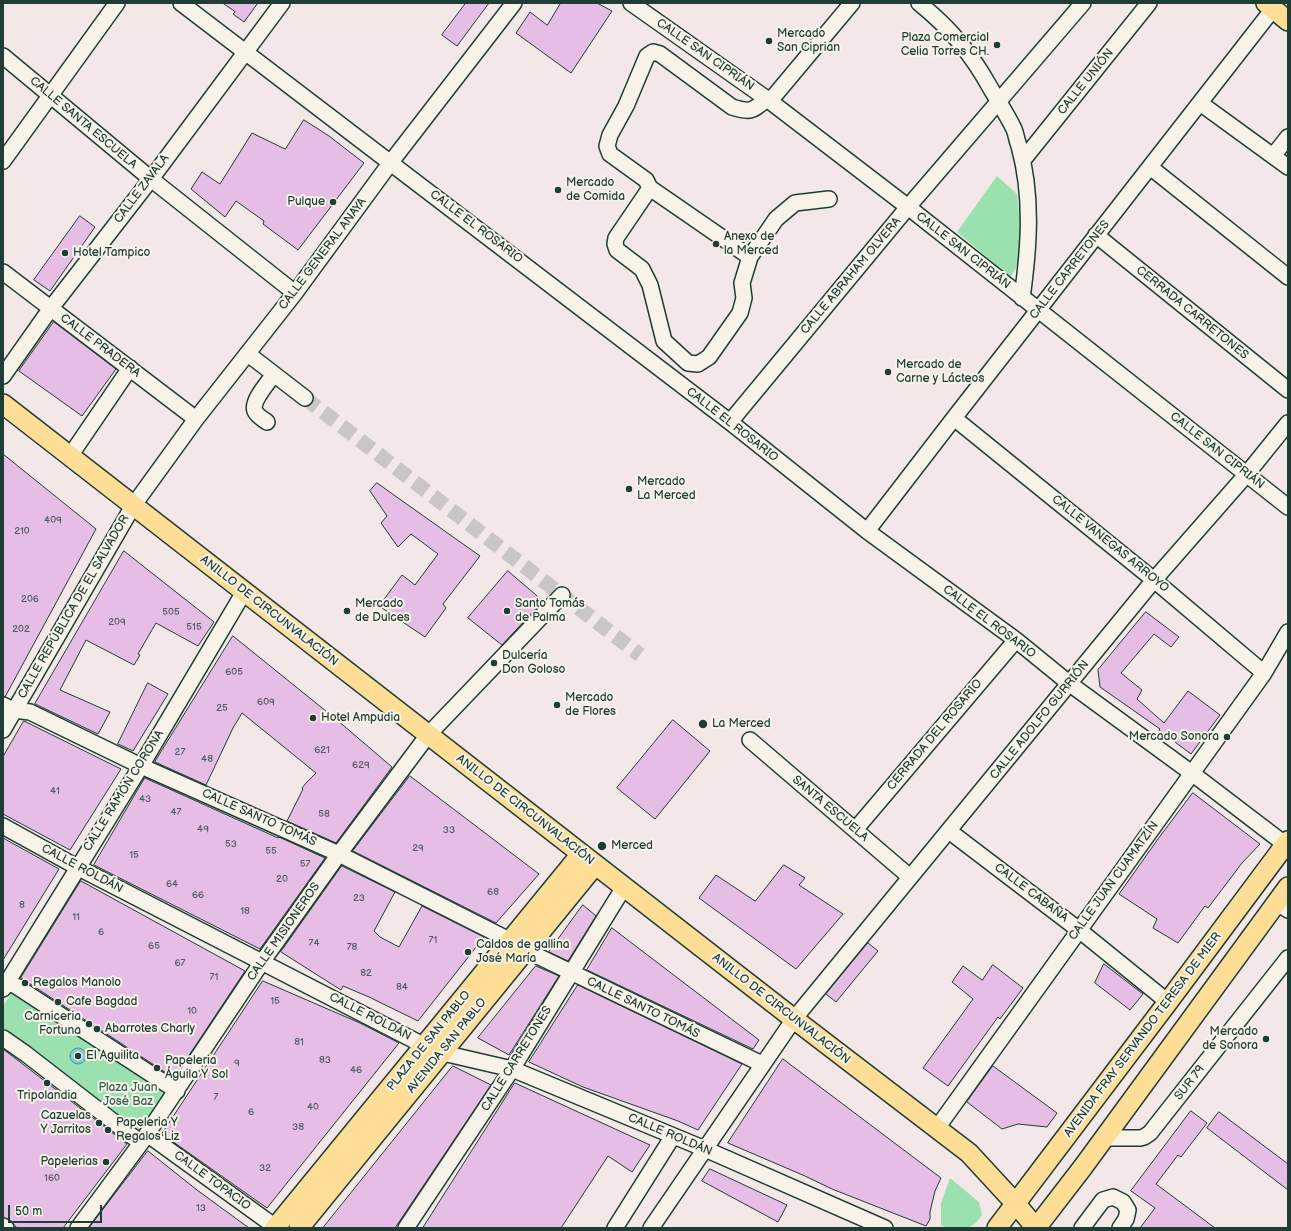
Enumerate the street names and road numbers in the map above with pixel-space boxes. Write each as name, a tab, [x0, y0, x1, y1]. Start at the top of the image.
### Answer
street label: CALLE SAN CIPRIÁN	[653, 16, 757, 94]
street label: CALLE UNIÓN	[1055, 46, 1117, 118]
street label: CALLE SANTA ESCUELA	[26, 74, 140, 172]
street label: CALLE ZAVALA	[111, 152, 173, 226]
street label: CALLE EL ROSARIO	[427, 187, 525, 267]
street label: CALLE GENERAL ANAYA	[276, 195, 370, 313]
street label: CALLE SAN CIPRIÁN	[913, 210, 1013, 292]
street label: CALLE ABRAHAM OLVERA	[798, 215, 904, 337]
street label: CALLE CARRETONES	[1027, 218, 1113, 322]
street label: CERRADA CARRETONES	[1133, 263, 1251, 363]
street label: CALLE PRADERA	[57, 311, 143, 381]
street label: CALLE EL ROSARIO	[683, 385, 781, 465]
street label: CALLE SAN CIPRIÁN	[1167, 410, 1267, 492]
street label: CALLE VANEGAS ARROYO	[1048, 492, 1172, 596]
street label: CALLE REPÚBLICA DE EL SALVADOR	[15, 513, 133, 701]
street label: ANILLO DE CIRCUNVALACIÓN	[197, 553, 341, 669]
street label: CALLE EL ROSARIO	[940, 582, 1038, 662]
street label: CALLE ADOLFO GURRIÓN	[987, 657, 1093, 783]
street label: CERRADA DEL ROSARIO	[884, 677, 986, 793]
street label: CALLE RAMÓN CORONA	[81, 728, 167, 854]
street label: ANILLO DE CIRCUNVALACIÓN	[453, 752, 597, 868]
street label: SANTA ESCUELA	[789, 773, 871, 845]
street label: CALLE SANTO TOMÁS	[199, 786, 319, 850]
street label: CALLE JUAN CUAMATZÍN	[1066, 819, 1162, 943]
street label: CALLE ROLDÁN	[39, 841, 125, 897]
street label: CALLE CABAÑA	[991, 861, 1071, 925]
street label: CALLE MISIONEROS	[245, 880, 323, 984]
street label: AVENIDA FRAY SERVANDO TERESA DE MIER	[1061, 930, 1225, 1140]
street label: ANILLO DE CIRCUNVALACIÓN	[709, 951, 853, 1067]
street label: CALLE SANTO TOMÁS	[584, 974, 702, 1042]
street label: PLAZA DE SAN PABLO	[384, 988, 474, 1094]
street label: CALLE ROLDÁN	[327, 990, 413, 1044]
street label: AVENIDA SAN PABLO	[404, 996, 490, 1096]
street label: CALLE CARRETONES	[479, 1004, 555, 1114]
street label: SUR 79	[1172, 1063, 1208, 1103]
street label: CALLE ROLDÁN	[626, 1111, 714, 1159]
street label: CALLE TOPACIO	[171, 1148, 253, 1214]

